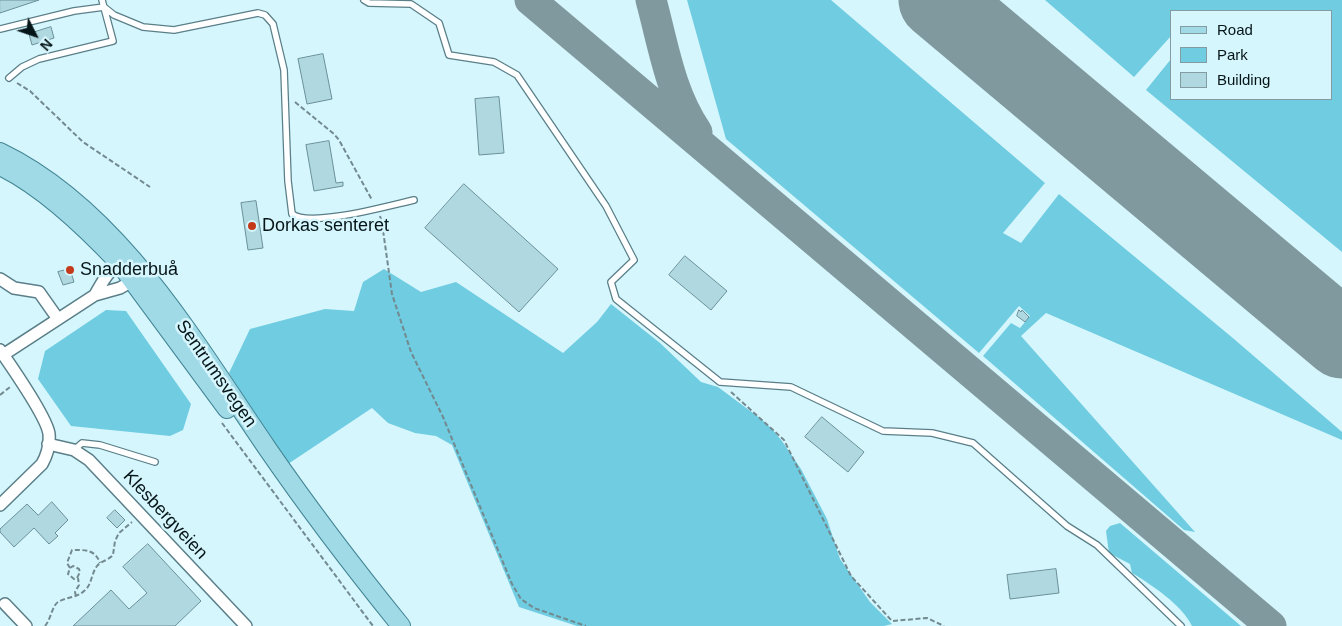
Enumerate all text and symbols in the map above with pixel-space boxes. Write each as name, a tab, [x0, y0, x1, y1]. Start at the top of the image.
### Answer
north arrow	[10, 10, 60, 60]
legend	[1170, 10, 1332, 100]
text: Road	[1217, 21, 1253, 38]
text: N	[37, 36, 56, 54]
text: Park	[1217, 46, 1248, 63]
text: Building	[1217, 71, 1270, 88]
place label: Dorkas senteret	[262, 215, 389, 237]
marker: Dorkas senteret	[246, 220, 258, 232]
place label: Snadderbuå	[80, 259, 178, 281]
marker: Snadderbuå	[64, 264, 76, 276]
street label: Sentrumsvegen	[171, 316, 261, 432]
street label: Klesbergveien	[118, 466, 212, 564]

